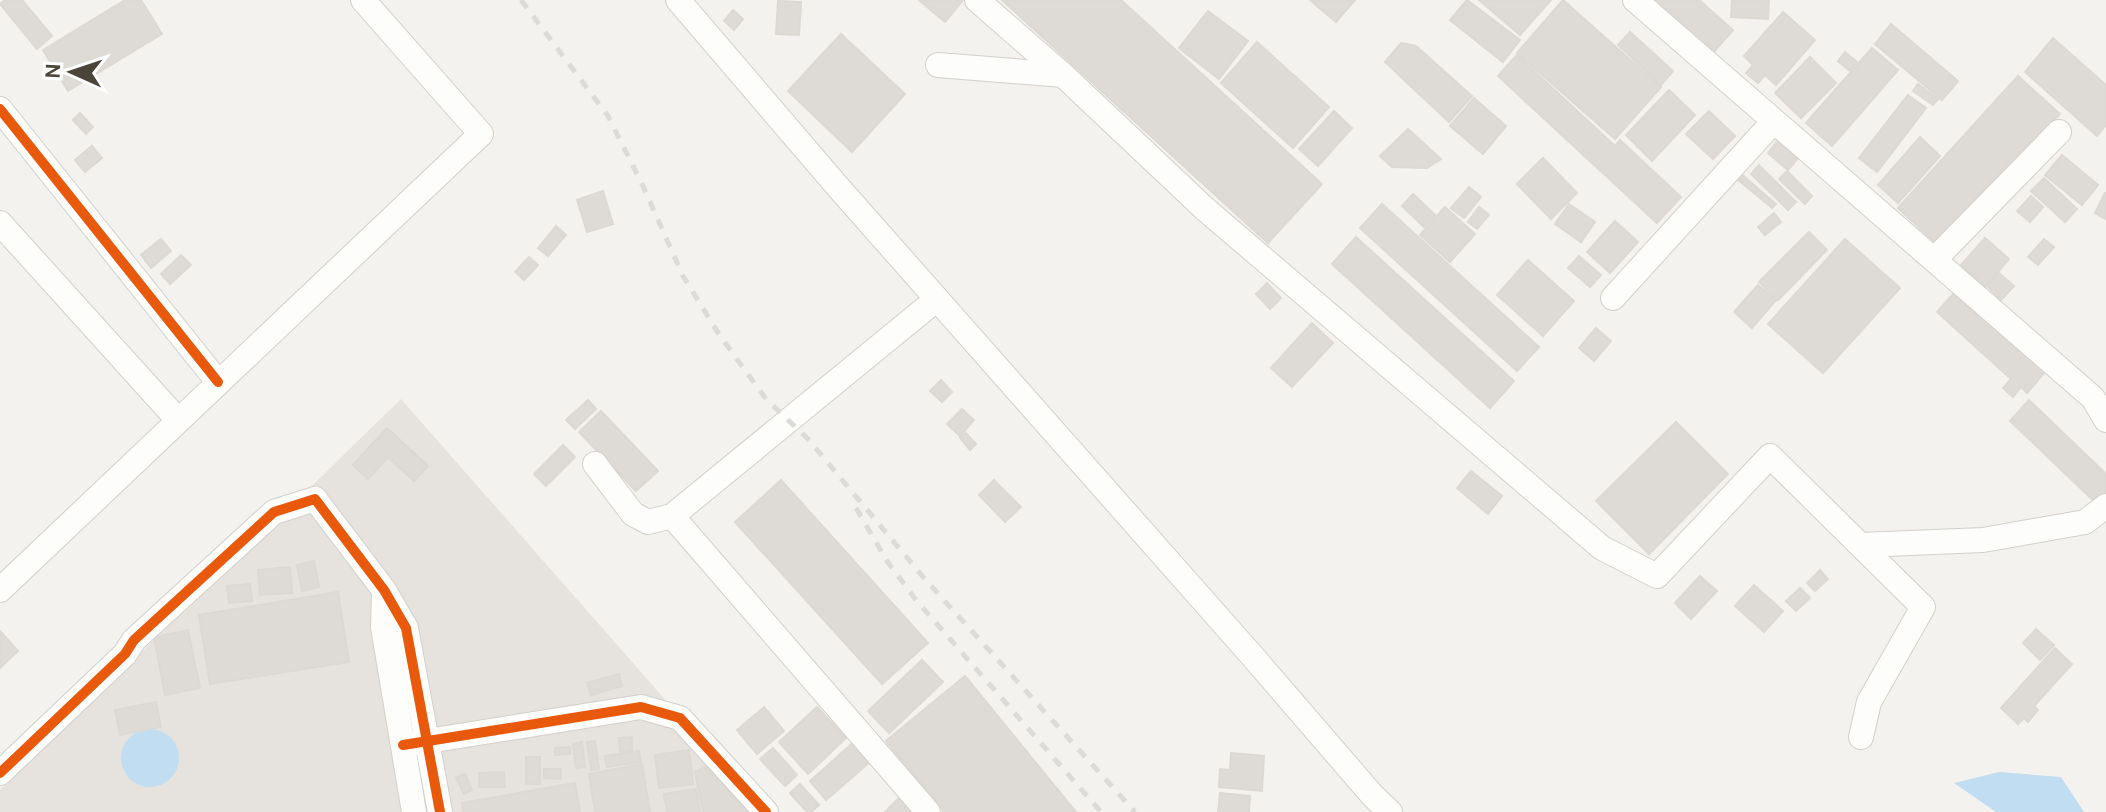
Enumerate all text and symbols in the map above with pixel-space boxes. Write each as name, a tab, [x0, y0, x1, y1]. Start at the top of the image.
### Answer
north arrow	[32, 32, 112, 112]
text: N	[40, 62, 66, 80]

